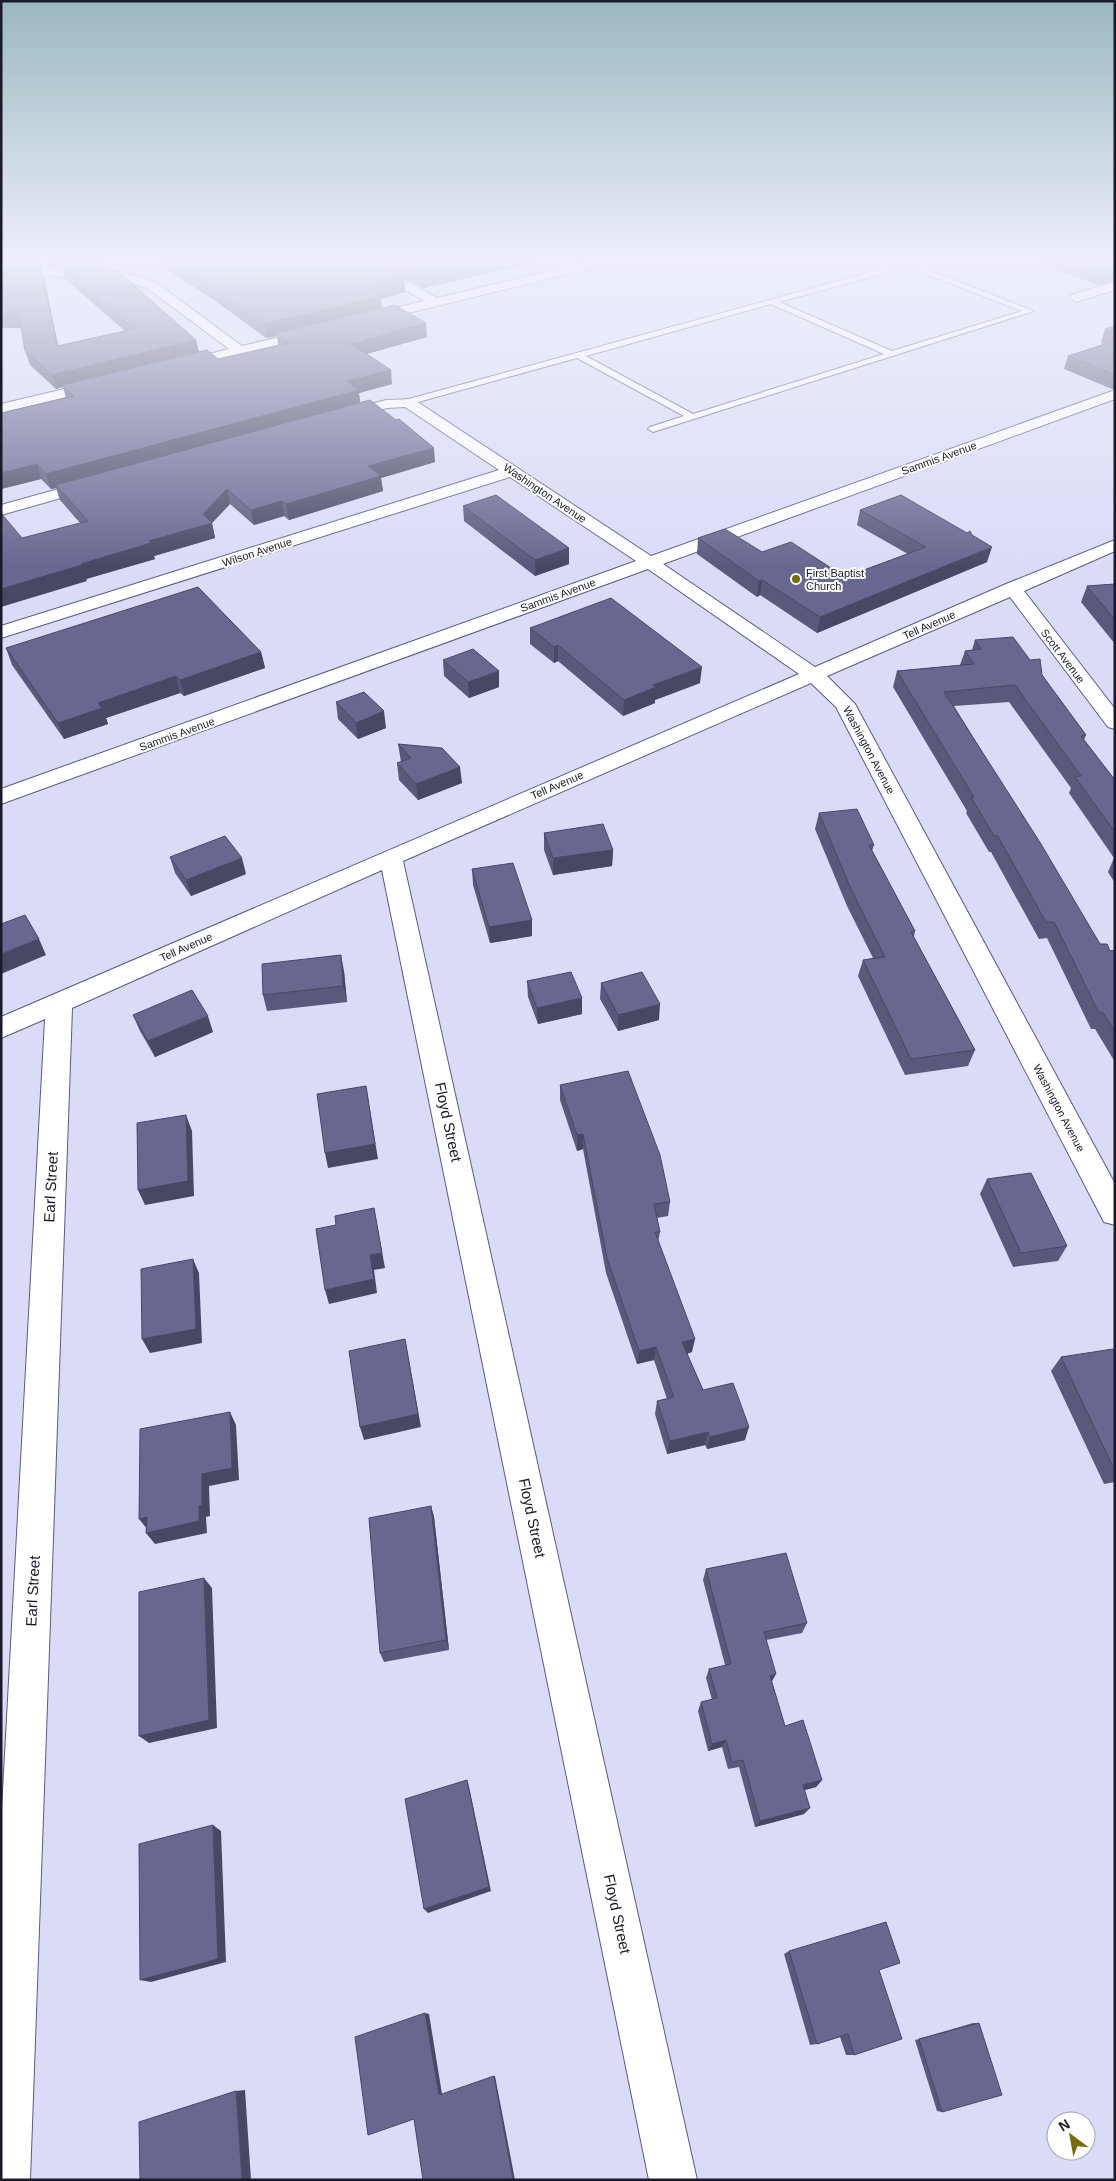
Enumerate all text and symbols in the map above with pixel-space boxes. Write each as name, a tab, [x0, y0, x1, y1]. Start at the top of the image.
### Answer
street label: Sammis Avenue	[900, 439, 978, 477]
street label: Washington Avenue	[501, 461, 589, 525]
street label: Wilson Avenue	[221, 535, 293, 569]
place label: First Baptist Church	[806, 567, 864, 592]
marker: First Baptist Church	[790, 573, 802, 585]
street label: Sammis Avenue	[519, 576, 597, 614]
street label: Tell Avenue	[901, 608, 957, 642]
street label: Scott Avenue	[1039, 627, 1087, 685]
street label: Washington Avenue	[841, 704, 897, 796]
street label: Sammis Avenue	[138, 715, 216, 753]
street label: Tell Avenue	[529, 769, 585, 801]
street label: Tell Avenue	[158, 930, 214, 964]
street label: Washington Avenue	[1031, 1062, 1087, 1154]
street label: Floyd Street	[432, 1081, 465, 1164]
street label: Earl Street	[40, 1150, 61, 1223]
street label: Floyd Street	[516, 1477, 549, 1560]
street label: Earl Street	[22, 1554, 43, 1627]
street label: Floyd Street	[601, 1873, 634, 1956]
north arrow	[1046, 2111, 1096, 2161]
text: N	[1056, 2116, 1073, 2134]

